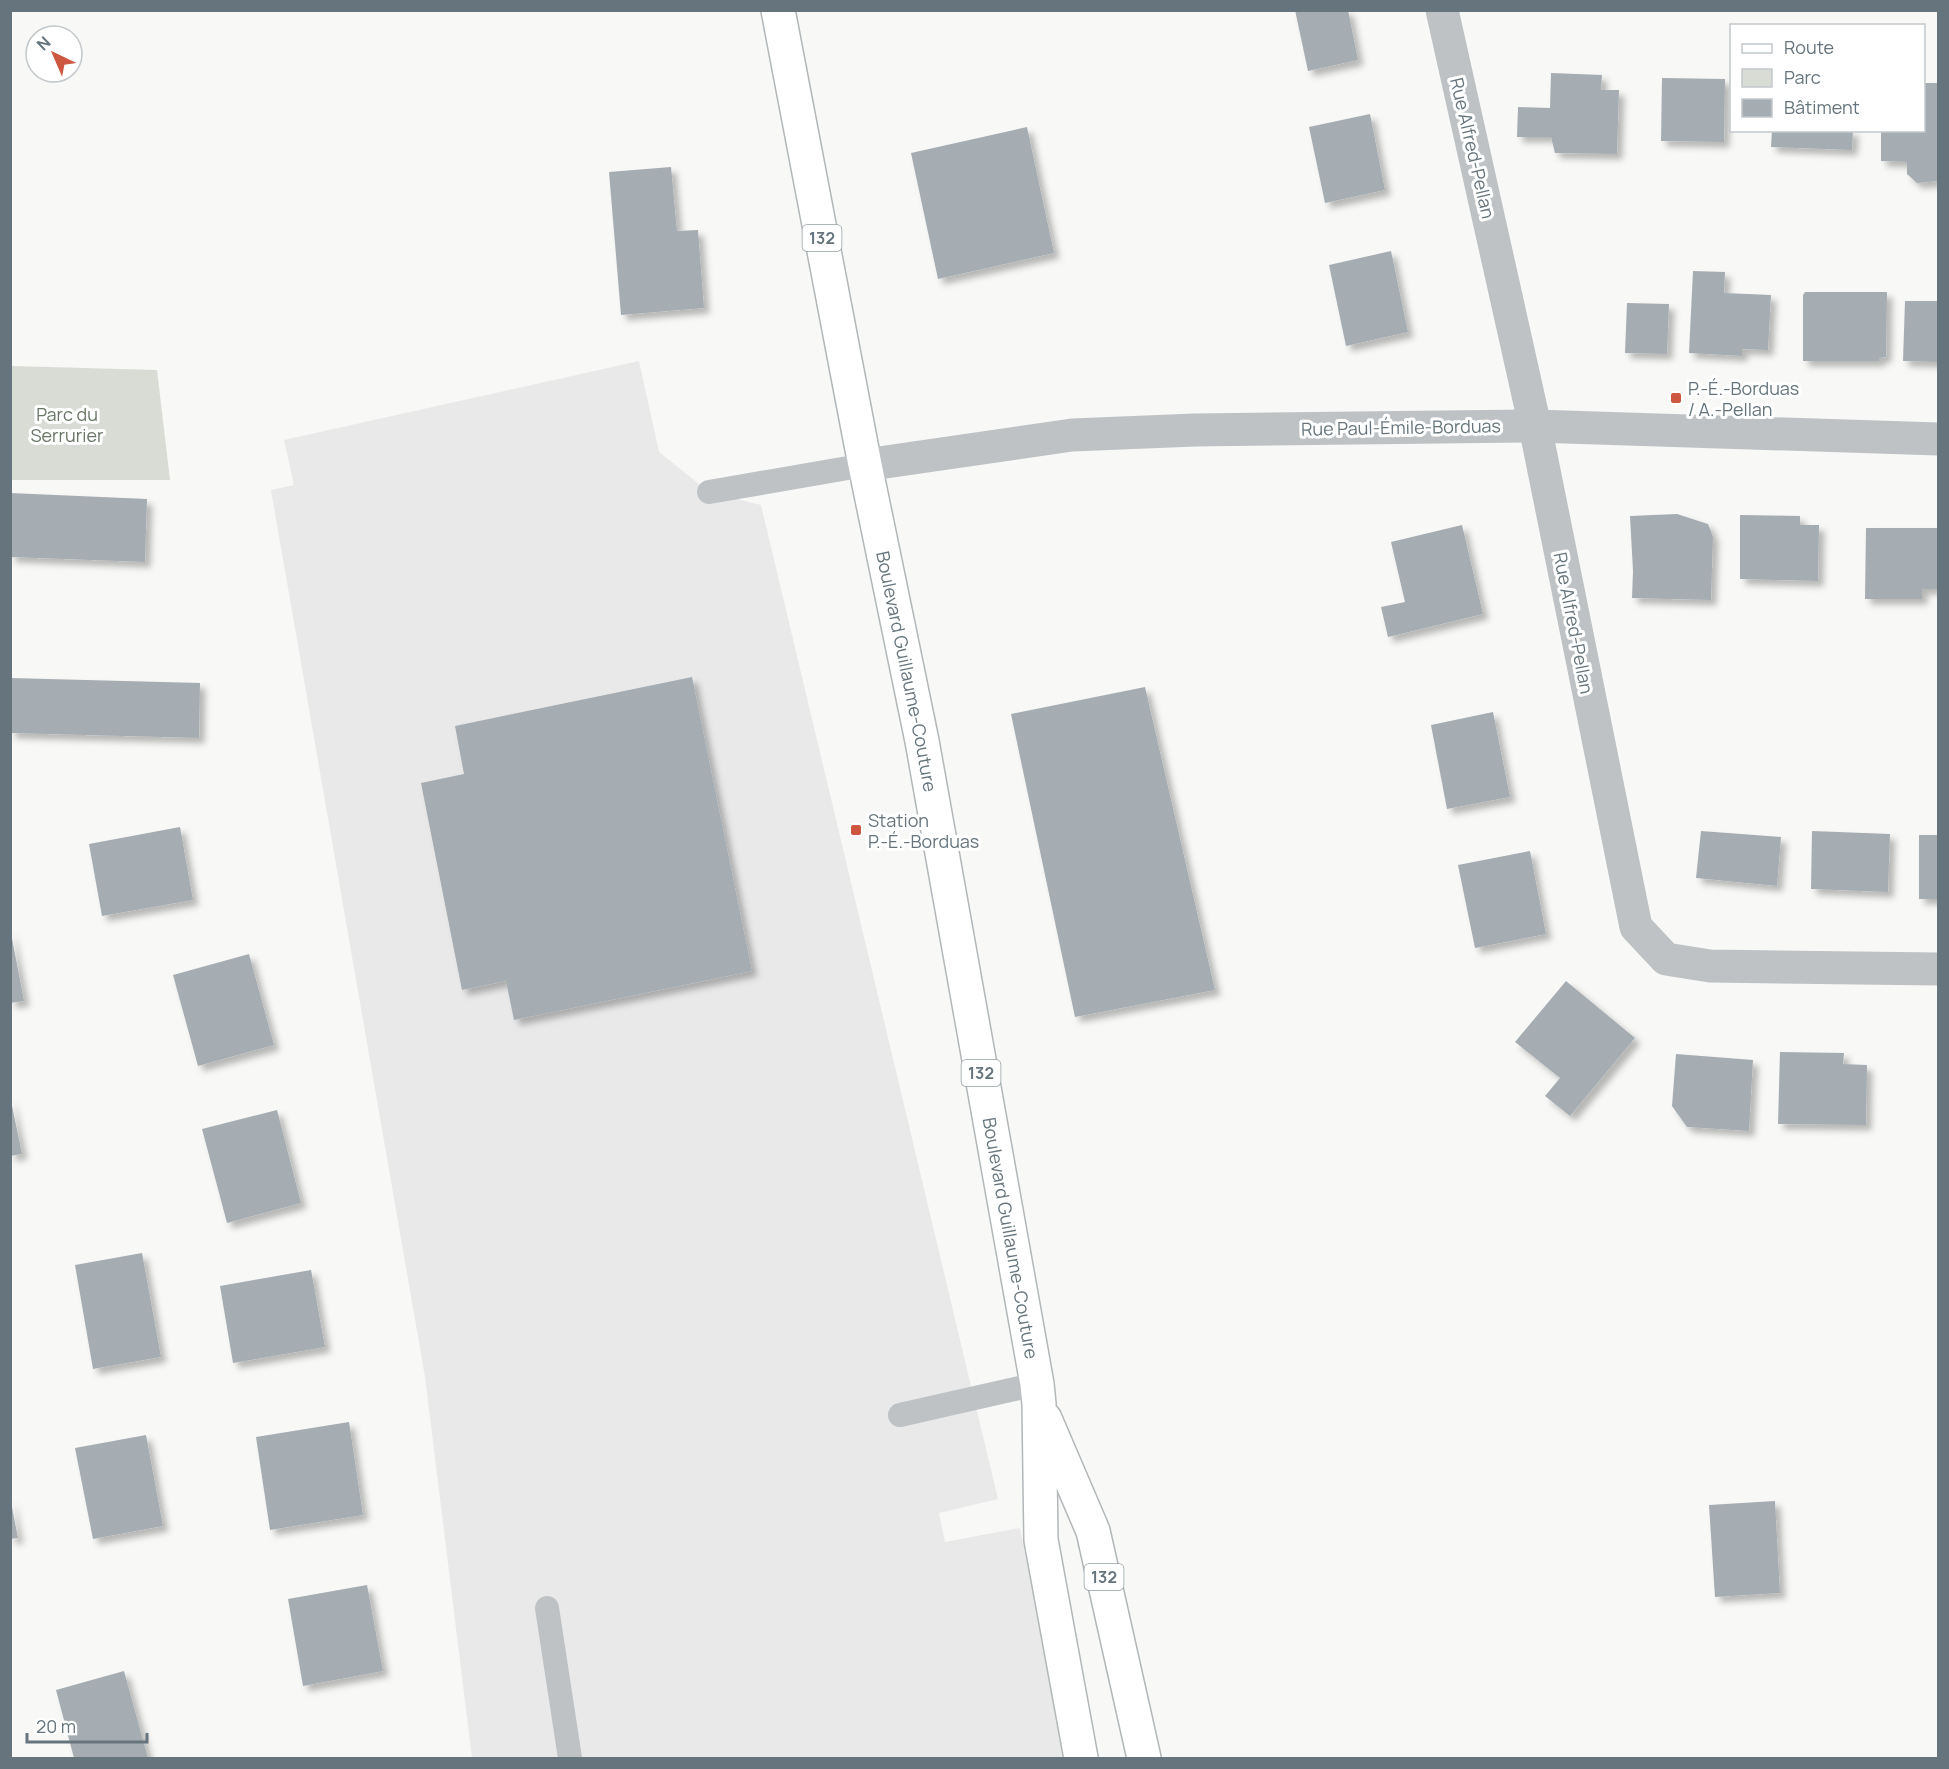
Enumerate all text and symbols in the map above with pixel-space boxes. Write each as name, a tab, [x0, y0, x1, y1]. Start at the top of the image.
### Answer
north arrow	[24, 24, 84, 84]
legend	[1730, 24, 1925, 132]
text: N	[32, 31, 55, 55]
text: Route	[1784, 35, 1834, 59]
text: Parc	[1784, 65, 1821, 89]
street label: Rue Alfred-Pellan	[1445, 75, 1501, 221]
text: Bâtiment	[1784, 95, 1860, 119]
road number: 132	[802, 225, 842, 251]
place label: P.-É.-Borduas / A.-Pellan	[1688, 376, 1799, 421]
marker: P.-É.-Borduas / A.-Pellan	[1669, 391, 1683, 405]
park label: Parc du Serrurier	[31, 402, 104, 447]
street label: Rue Paul-Émile-Borduas	[1301, 413, 1501, 441]
street label: Boulevard Guillaume-Couture	[871, 549, 943, 794]
street label: Rue Alfred-Pellan	[1549, 550, 1599, 696]
place label: Station P.-É.-Borduas	[868, 808, 979, 853]
marker: Station P.-É.-Borduas	[849, 823, 863, 837]
road number: 132	[962, 1060, 1000, 1086]
street label: Boulevard Guillaume-Couture	[978, 1115, 1044, 1361]
road number: 132	[1084, 1564, 1124, 1590]
scale bar	[27, 1706, 147, 1744]
text: 20 m	[36, 1714, 76, 1738]

